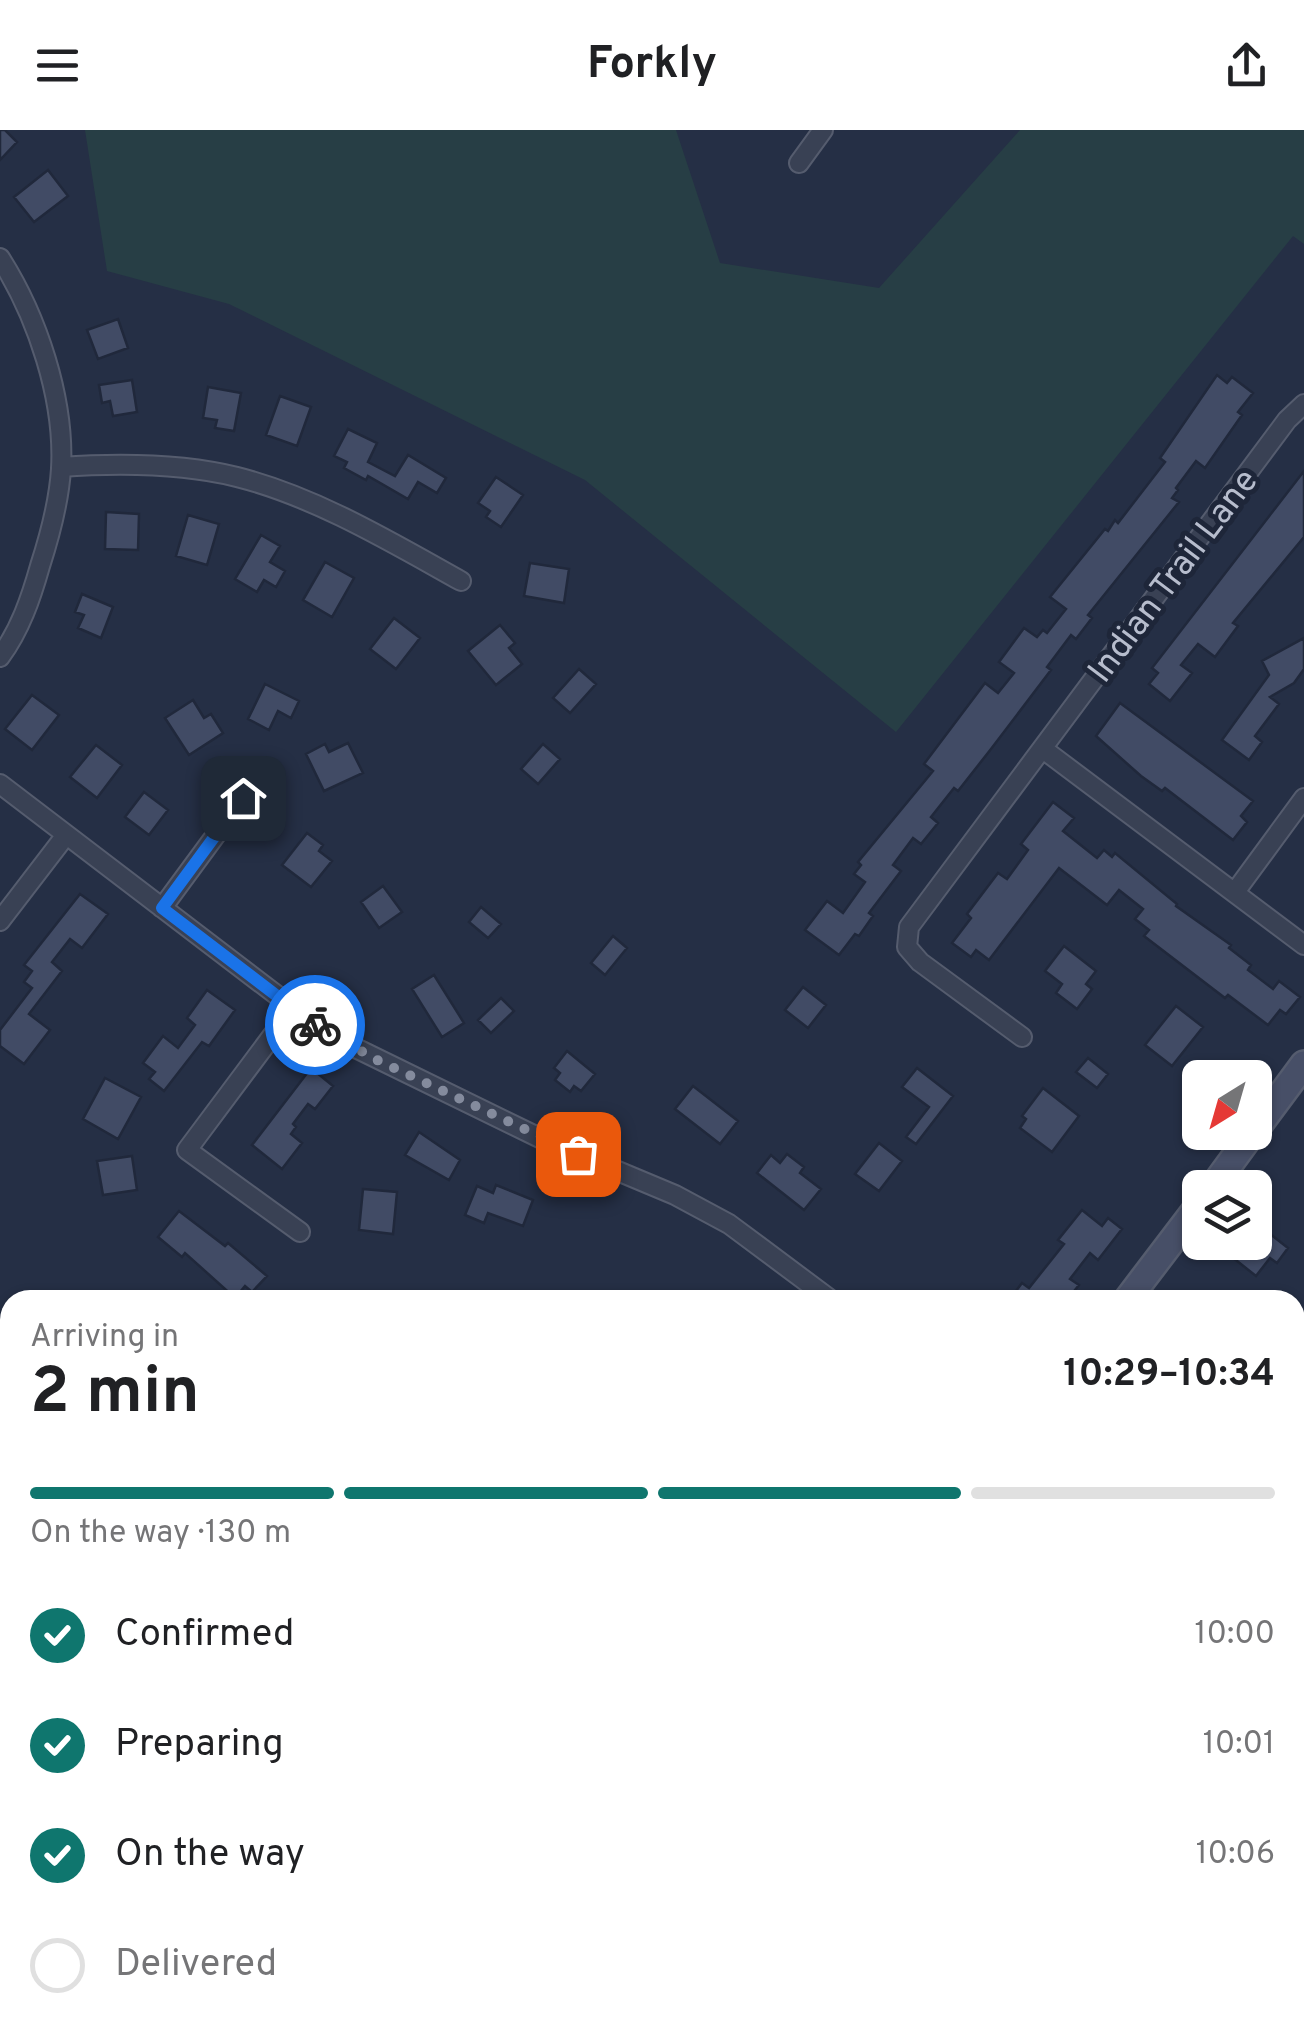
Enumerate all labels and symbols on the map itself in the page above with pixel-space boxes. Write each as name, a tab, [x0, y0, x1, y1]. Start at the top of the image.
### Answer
street label: Indian Trail Lane	[1080, 461, 1269, 692]
pin	[201, 756, 286, 841]
courier	[265, 975, 365, 1075]
north arrow	[1182, 1060, 1272, 1150]
pin	[536, 1112, 621, 1197]

